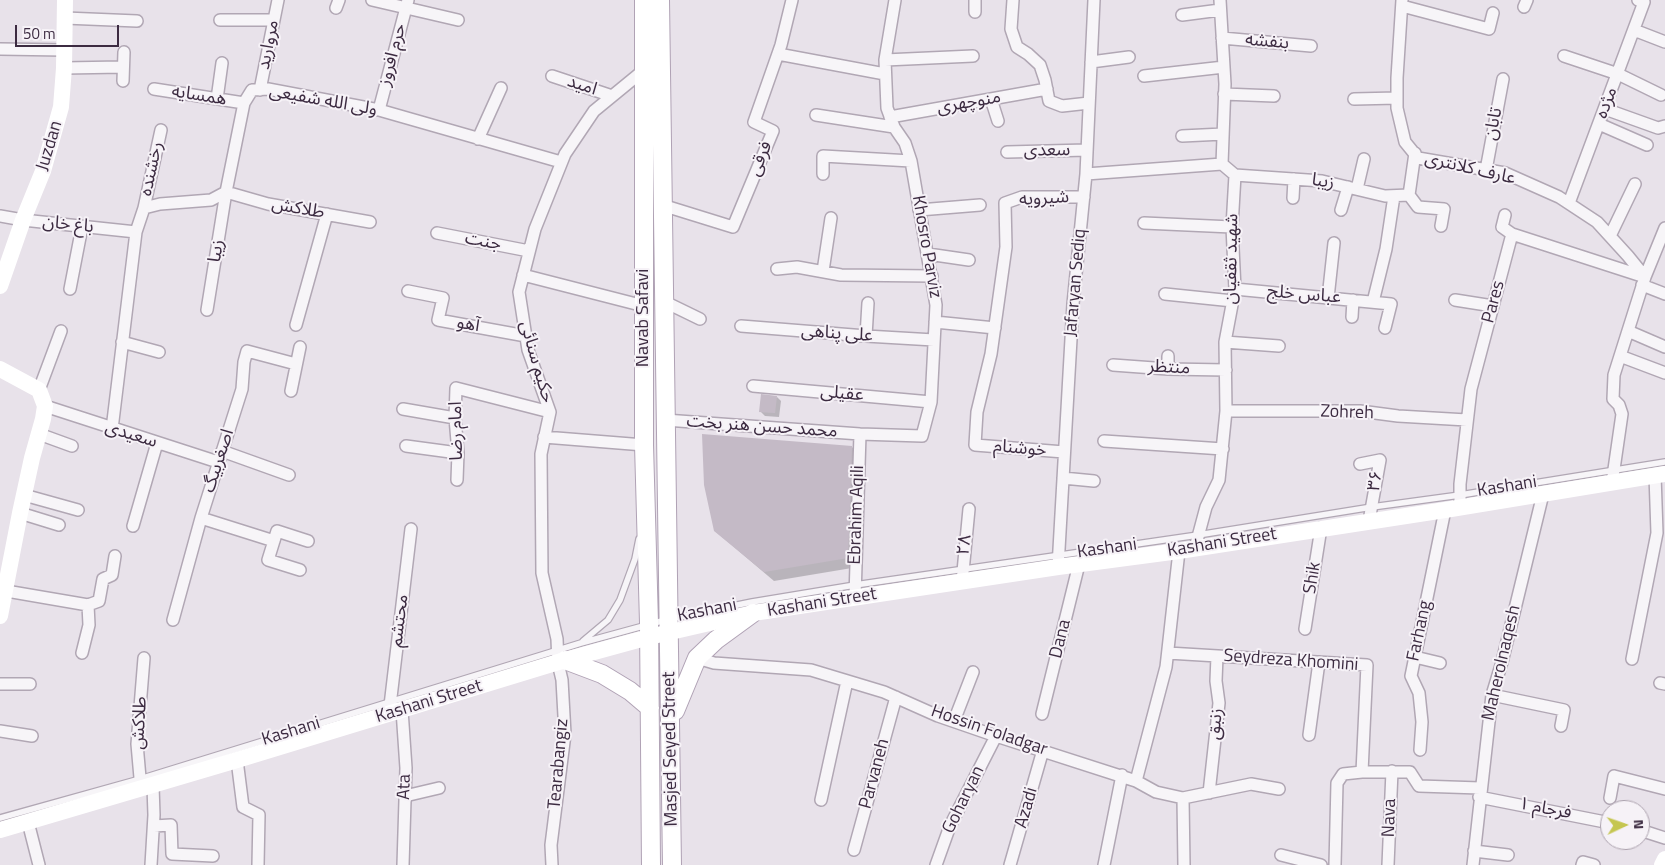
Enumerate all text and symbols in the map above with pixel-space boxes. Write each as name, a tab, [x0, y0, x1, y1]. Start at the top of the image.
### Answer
scale bar	[18, 15, 121, 47]
street label: مروارید	[254, 18, 284, 72]
street label: حرم افروز	[374, 21, 412, 89]
text: 50 m	[23, 22, 56, 45]
street label: بنفشه	[1244, 29, 1290, 55]
street label: امید	[564, 71, 600, 101]
street label: همسایه	[170, 81, 228, 111]
street label: ولی الله شفیعی	[267, 81, 379, 121]
street label: مژده	[1591, 84, 1623, 122]
street label: منوچهری	[935, 87, 1003, 119]
street label: تابان	[1480, 106, 1508, 142]
street label: Juzdan	[32, 118, 68, 174]
street label: فرقی	[744, 138, 778, 180]
street label: رخشنده	[136, 140, 168, 198]
street label: سعدی	[1023, 140, 1071, 162]
street label: عارف کلانتری	[1422, 148, 1518, 190]
street label: زیبا	[1310, 170, 1336, 194]
street label: شیرویه	[1018, 187, 1070, 211]
street label: طلاکش	[270, 194, 326, 224]
street label: Khosro Parviz	[906, 194, 946, 300]
street label: باغ خان	[41, 212, 95, 238]
street label: شهید ثقفیان	[1220, 213, 1244, 305]
street label: جنت	[463, 228, 503, 256]
street label: Jafaryan Sediq	[1061, 228, 1091, 338]
street label: زیبا	[205, 238, 229, 264]
street label: Navab Safavi	[633, 269, 655, 367]
street label: Pares	[1478, 278, 1510, 326]
street label: عباس خلج	[1266, 281, 1342, 309]
street label: آهو	[455, 312, 481, 338]
street label: حکیم سنائی	[514, 319, 558, 405]
street label: علی پناهی	[800, 321, 874, 347]
street label: منتظر	[1147, 356, 1191, 380]
street label: عقیلی	[819, 381, 865, 407]
street label: امام رضا	[446, 401, 468, 461]
street label: Zohreh	[1320, 401, 1374, 425]
street label: محمد حسن هنر بخت	[686, 411, 838, 443]
street label: سعیدی	[102, 417, 160, 453]
street label: اصغربیگ	[199, 426, 239, 496]
street label: خوشنام	[992, 436, 1048, 462]
street label: Ebrahim Aqili	[844, 465, 870, 565]
street label: ۳۶	[1364, 469, 1388, 493]
street label: Kashani	[1476, 472, 1538, 502]
street label: Kashani Street	[1166, 524, 1278, 562]
street label: ۲۸	[953, 534, 977, 556]
street label: Kashani	[1076, 534, 1138, 564]
street label: Shik	[1300, 561, 1326, 595]
street label: Kashani Street	[766, 584, 878, 622]
street label: محتشم	[386, 593, 414, 649]
street label: Kashani	[676, 595, 738, 627]
street label: Farhang	[1403, 599, 1437, 663]
street label: Maherolnaqesh	[1478, 603, 1526, 723]
street label: Dana	[1046, 617, 1076, 661]
street label: Seydreza Khomini	[1223, 646, 1359, 676]
street label: Masjed Seyed Street	[659, 671, 683, 827]
street label: Kashani Street	[373, 676, 485, 728]
street label: طلاکش	[128, 696, 152, 750]
street label: Hossin Foladgar	[928, 701, 1050, 761]
street label: زنبق	[1204, 707, 1228, 741]
street label: Kashani	[259, 713, 323, 751]
street label: Tearabangiz	[544, 718, 574, 810]
street label: Parvaneh	[855, 737, 895, 811]
street label: Goharyan	[938, 763, 990, 837]
street label: Ata	[394, 774, 416, 800]
street label: Azadi	[1011, 785, 1043, 831]
street label: فرجام ۱	[1517, 793, 1573, 825]
street label: Nava	[1379, 798, 1401, 838]
north arrow	[1600, 800, 1650, 850]
text: N	[1629, 819, 1650, 830]

